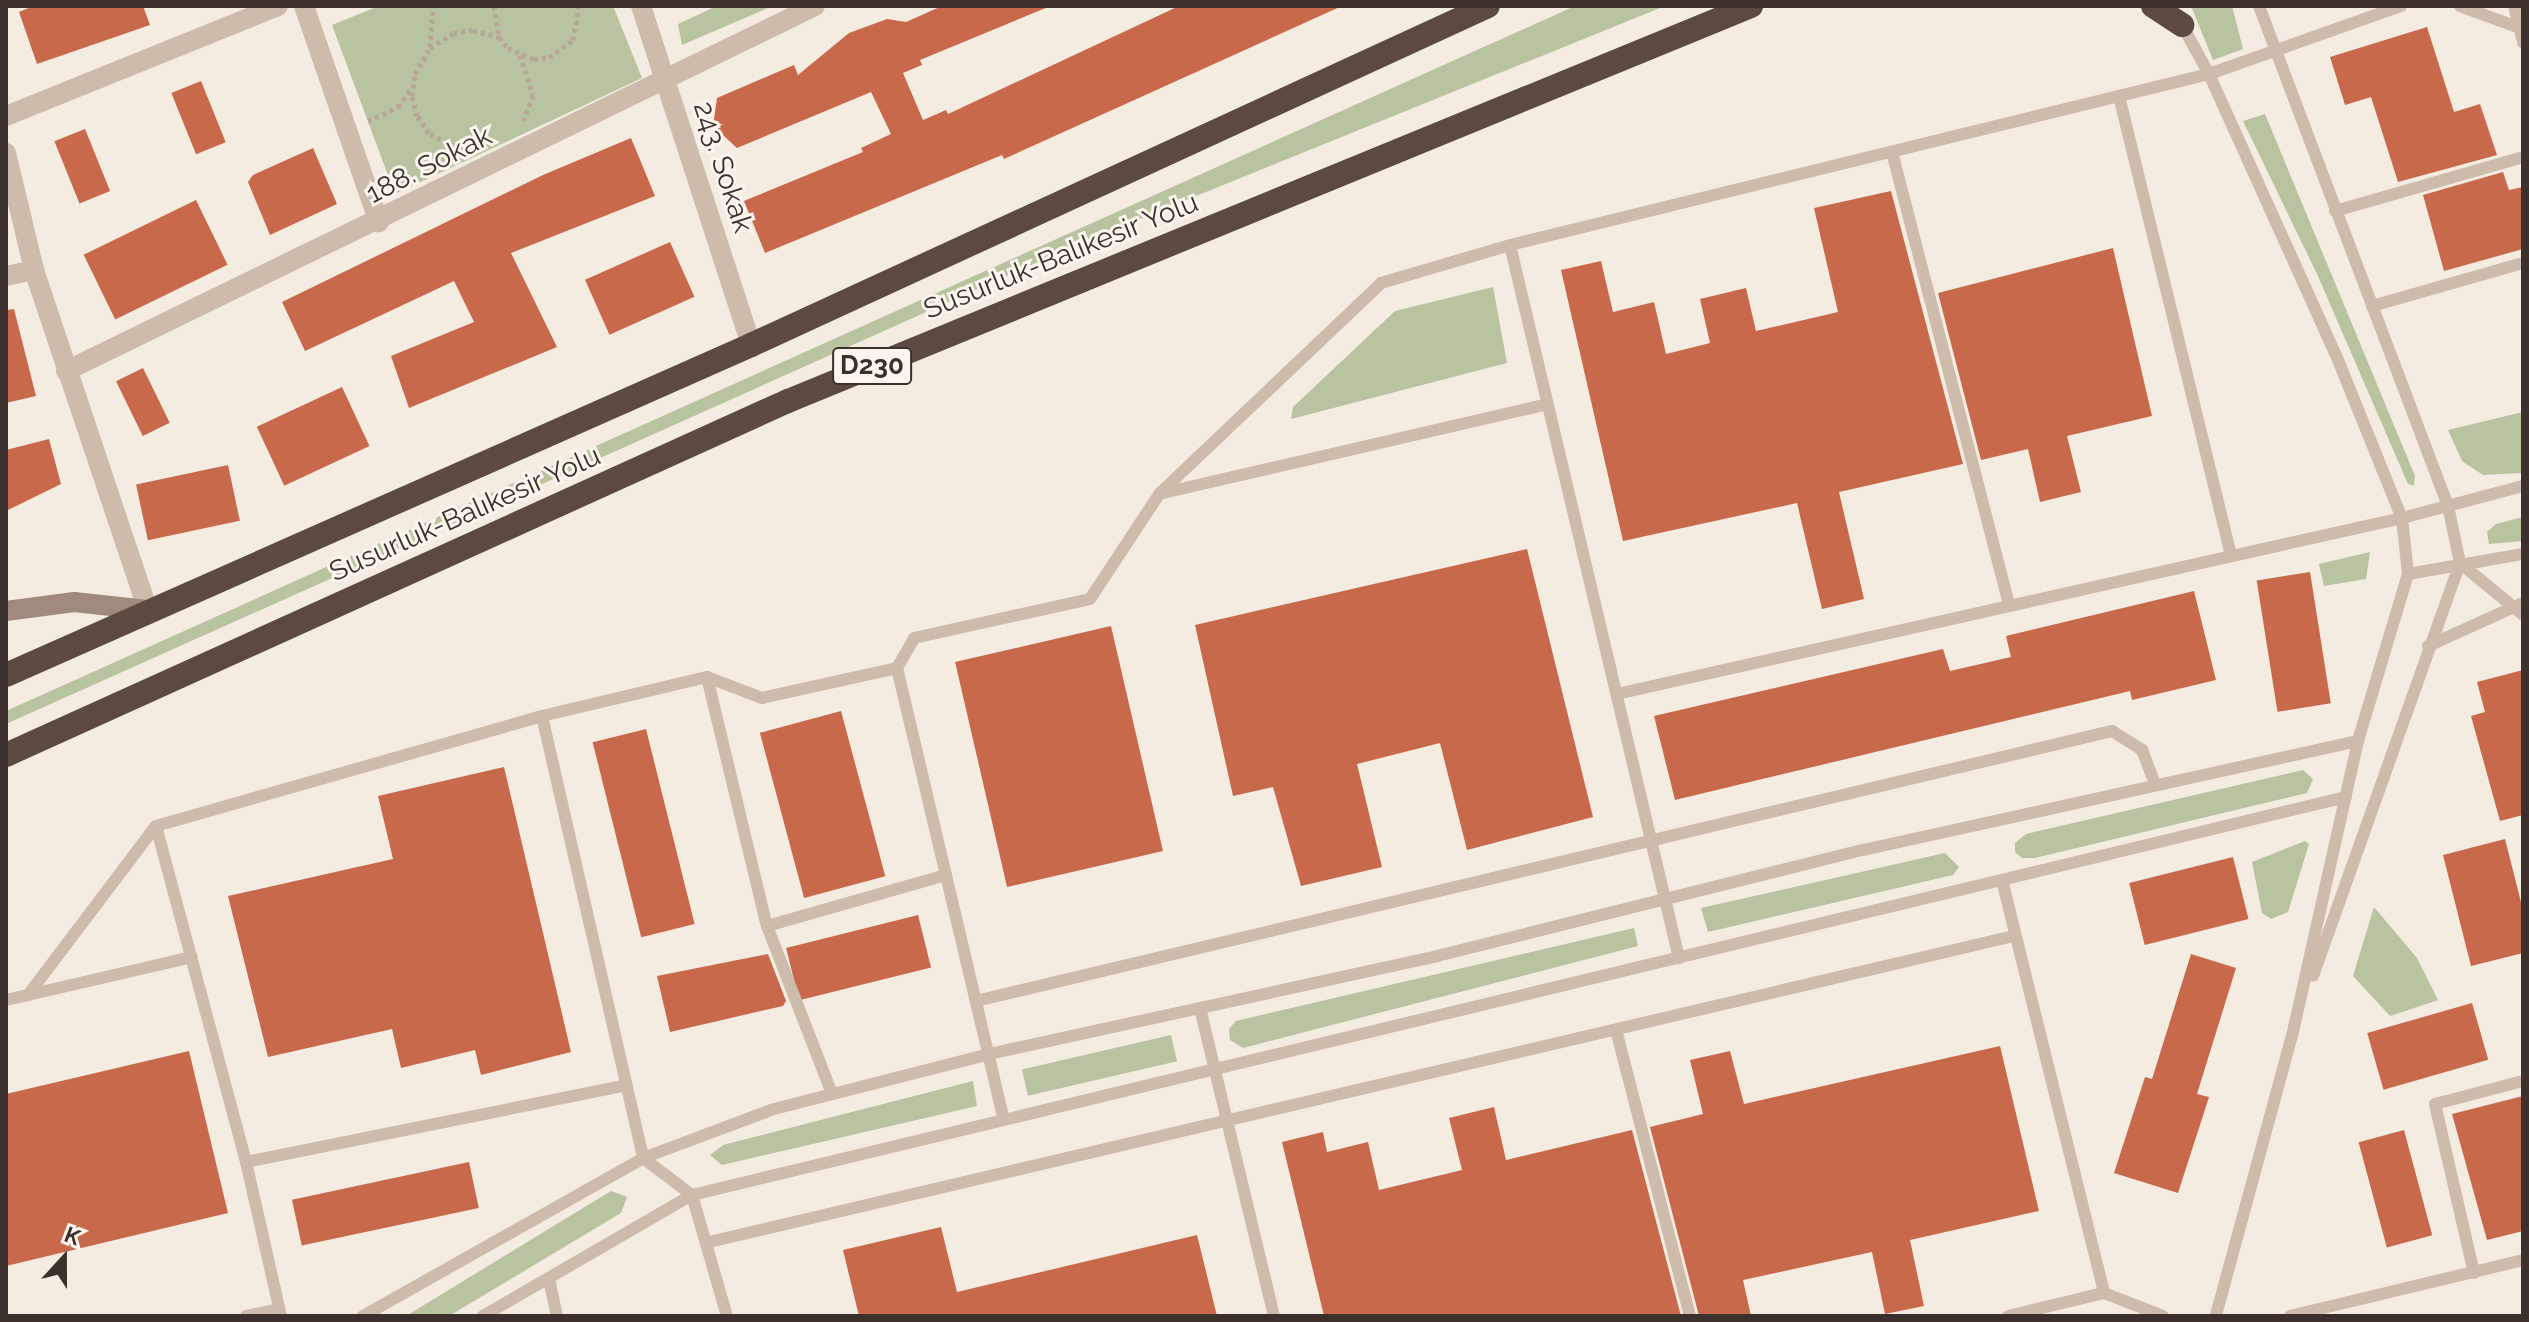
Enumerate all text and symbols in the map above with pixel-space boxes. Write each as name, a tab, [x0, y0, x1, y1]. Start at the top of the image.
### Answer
street label: 243. Sokak	[686, 97, 760, 237]
street label: 188. Sokak	[361, 119, 497, 211]
street label: Susurluk-Balıkesir Yolu	[918, 185, 1204, 327]
road number: D230	[832, 344, 912, 388]
street label: Susurluk-Balıkesir Yolu	[324, 439, 606, 589]
north arrow	[24, 1218, 104, 1298]
text: K	[61, 1221, 84, 1250]

